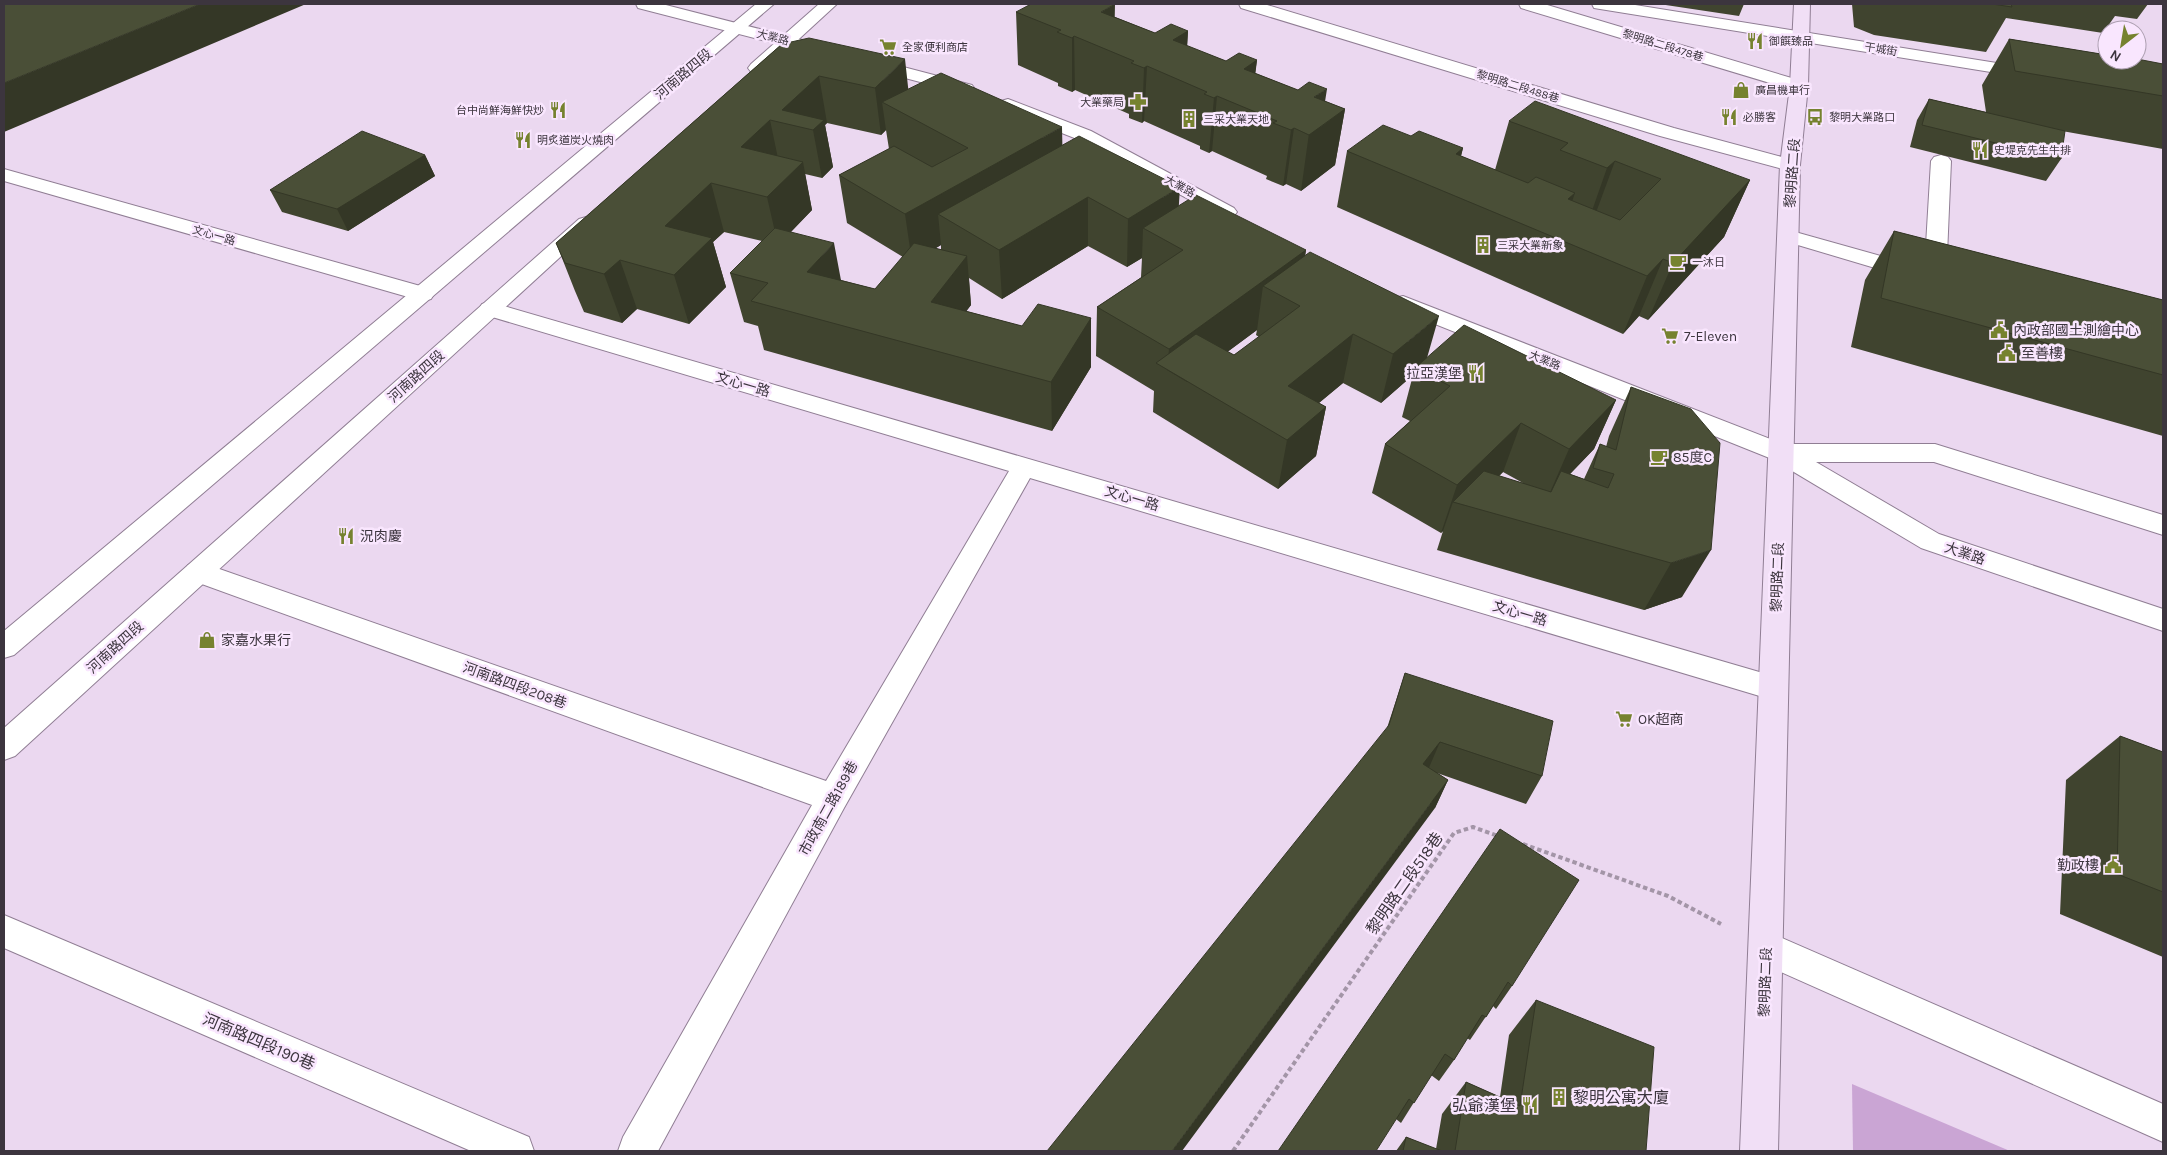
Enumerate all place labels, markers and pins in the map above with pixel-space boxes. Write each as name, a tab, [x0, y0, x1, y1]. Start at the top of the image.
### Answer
restaurant icon: 御饌臻品	[1745, 31, 1765, 51]
place label: 御饌臻品	[1768, 35, 1813, 48]
supermarket icon: 全家便利商店	[878, 37, 898, 57]
place label: 全家便利商店	[902, 41, 968, 54]
shop icon: 廣昌機車行	[1731, 80, 1751, 100]
place label: 廣昌機車行	[1755, 84, 1810, 97]
pharmacy icon: 大業藥局	[1128, 92, 1148, 112]
place label: 大業藥局	[1080, 96, 1124, 109]
restaurant icon: 台中尚鮮海鮮快炒	[548, 100, 568, 120]
place label: 台中尚鮮海鮮快炒	[456, 104, 544, 117]
restaurant icon: 必勝客	[1719, 107, 1739, 127]
bus stop icon: 黎明大業路口	[1805, 107, 1825, 127]
building icon: 三采大業天地	[1179, 109, 1199, 129]
place label: 必勝客	[1743, 111, 1776, 124]
place label: 黎明大業路口	[1829, 111, 1895, 124]
place label: 三采大業天地	[1203, 113, 1269, 126]
restaurant icon: 明炙道炭火燒肉	[513, 130, 533, 150]
place label: 明炙道炭火燒肉	[537, 134, 614, 147]
restaurant icon: 史堤克先生牛排	[1970, 140, 1990, 160]
place label: 史堤克先生牛排	[1994, 144, 2071, 157]
building icon: 三采大業新象	[1473, 235, 1493, 255]
place label: 三采大業新象	[1497, 239, 1563, 252]
cafe icon: 一沐日	[1668, 252, 1688, 272]
place label: 一沐日	[1692, 256, 1725, 269]
public building icon: 內政部國土測繪中心	[1989, 320, 2009, 340]
place label: 內政部國土測繪中心	[2013, 322, 2139, 339]
supermarket icon: 7-Eleven	[1660, 326, 1680, 346]
place label: 7-Eleven	[1684, 328, 1737, 345]
public building icon: 至善樓	[1997, 343, 2017, 363]
place label: 至善樓	[2021, 345, 2063, 362]
restaurant icon: 拉亞漢堡	[1466, 363, 1486, 383]
place label: 拉亞漢堡	[1406, 365, 1462, 382]
cafe icon: 85度C	[1649, 447, 1669, 467]
place label: 85度C	[1673, 449, 1712, 466]
restaurant icon: 況肉慶	[336, 526, 356, 546]
place label: 況肉慶	[360, 528, 402, 545]
shop icon: 家嘉水果行	[197, 630, 217, 650]
place label: 家嘉水果行	[221, 632, 291, 649]
supermarket icon: OK超商	[1614, 709, 1634, 729]
place label: OK超商	[1638, 711, 1684, 728]
public building icon: 勤政樓	[2103, 855, 2123, 875]
place label: 勤政樓	[2057, 857, 2099, 874]
building icon: 黎明公寓大廈	[1549, 1087, 1569, 1107]
place label: 黎明公寓大廈	[1573, 1088, 1669, 1107]
restaurant icon: 弘爺漢堡	[1520, 1095, 1540, 1115]
place label: 弘爺漢堡	[1452, 1096, 1516, 1115]

